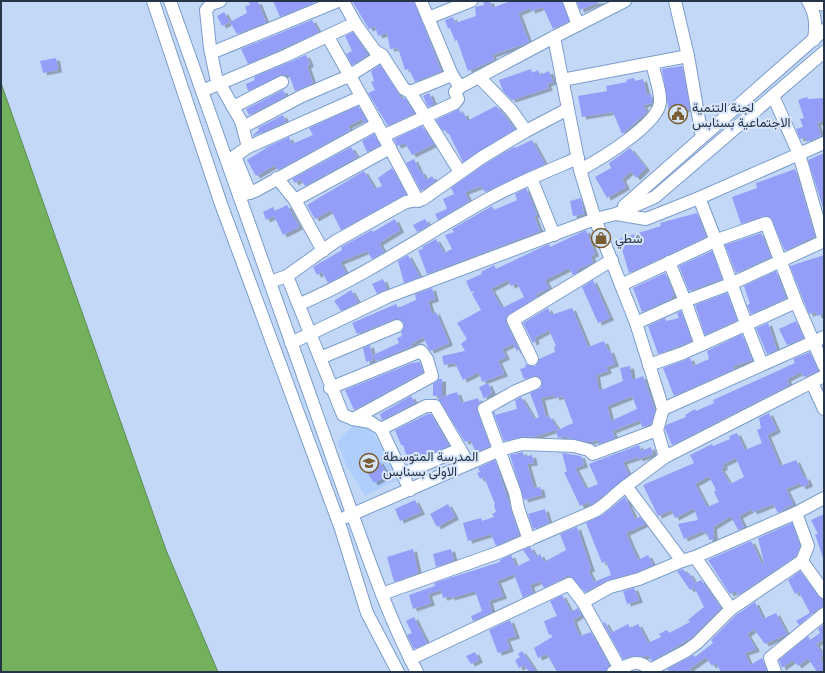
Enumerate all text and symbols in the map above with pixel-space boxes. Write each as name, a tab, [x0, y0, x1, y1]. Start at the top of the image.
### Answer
place label: لجنة التنمية الاجتماعية بسنابس	[692, 100, 791, 131]
public building icon: لجنة التنمية الاجتماعية بسنابس	[667, 103, 689, 125]
shop icon: شطي	[590, 227, 612, 249]
place label: شطي	[615, 231, 642, 249]
place label: المدرسة المتوسطة الاولى بسنابس	[383, 449, 478, 480]
school or university icon: المدرسة المتوسطة الاولى بسنابس	[358, 452, 380, 474]

